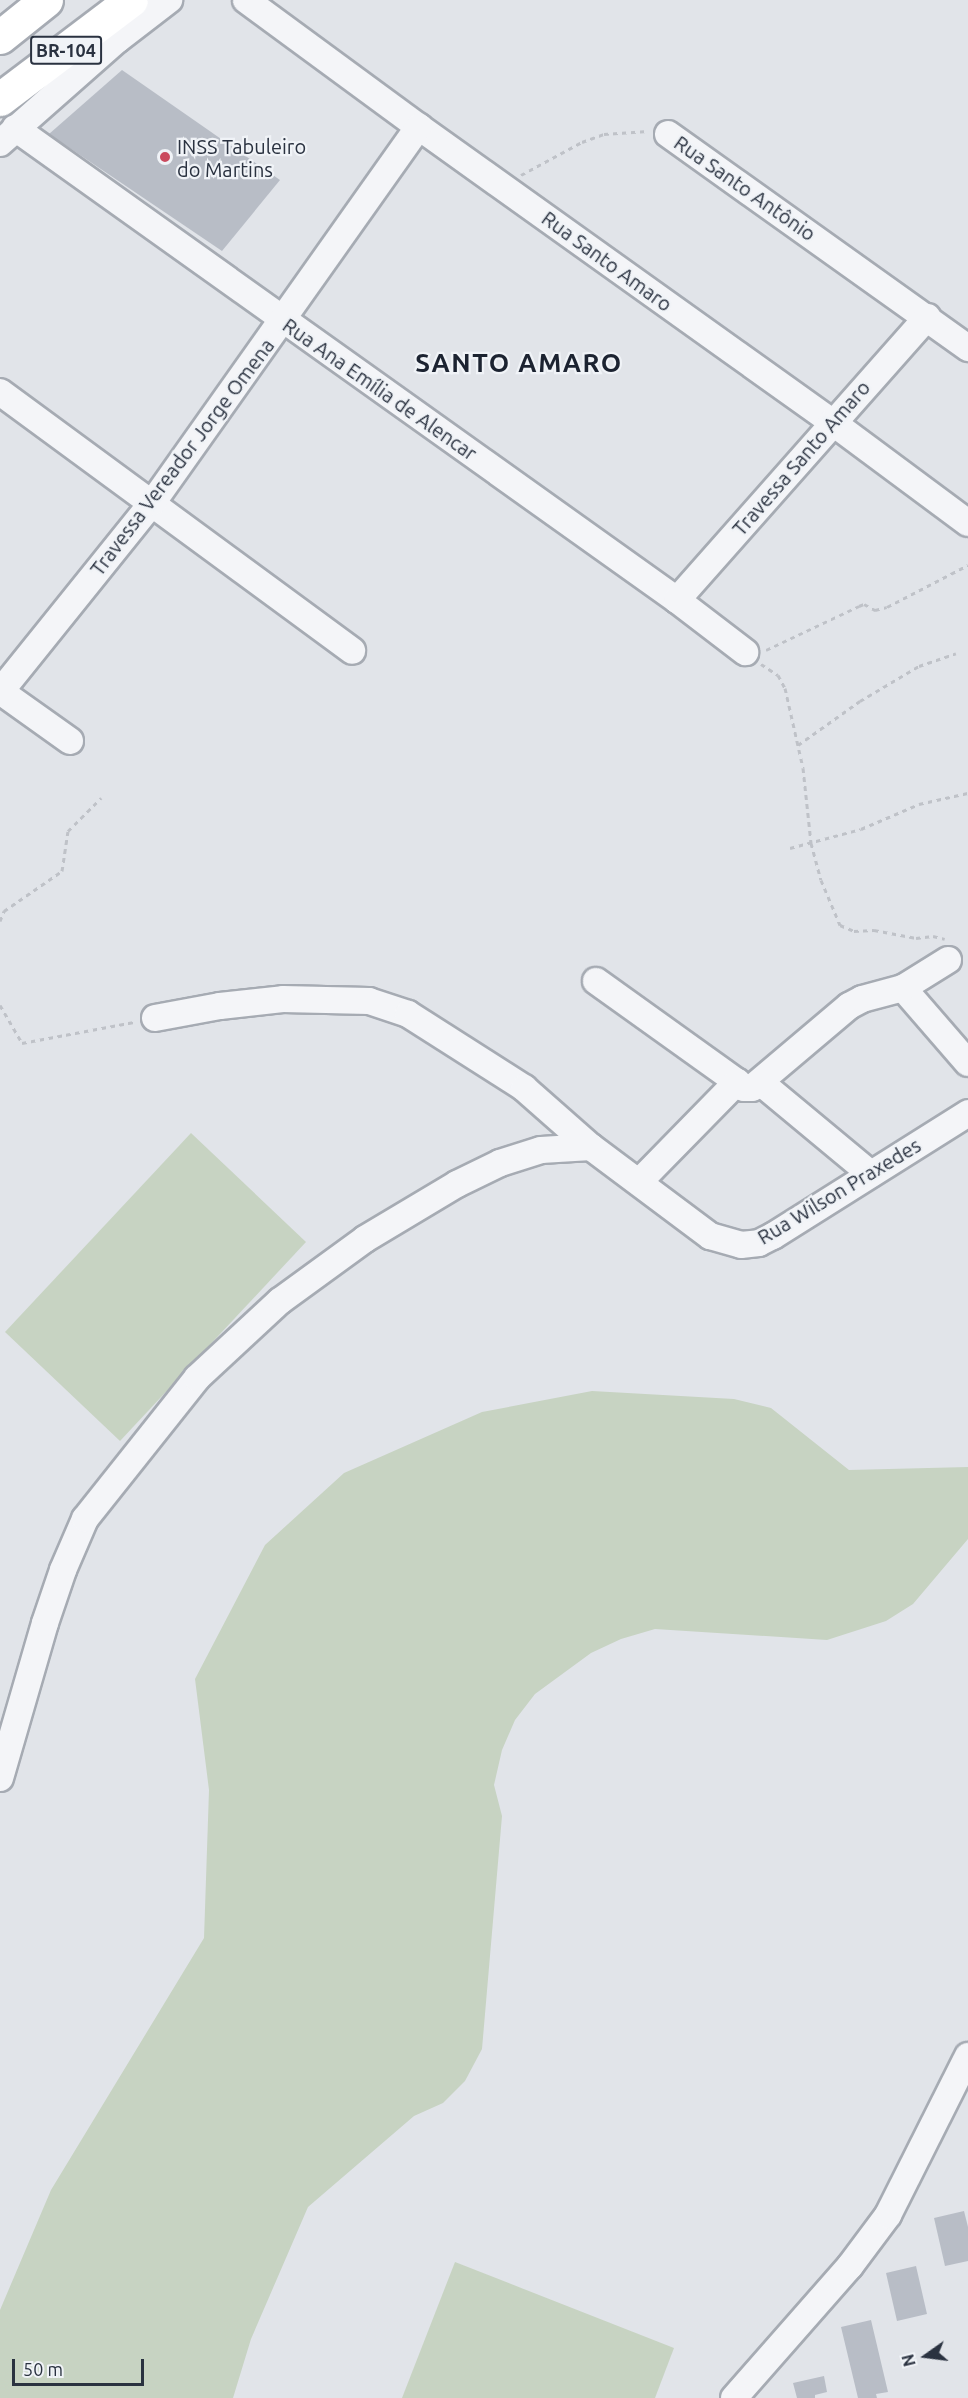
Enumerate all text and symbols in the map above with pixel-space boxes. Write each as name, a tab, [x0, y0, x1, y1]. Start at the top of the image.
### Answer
road number: BR-104	[30, 35, 102, 65]
street label: Rua Santo Antônio	[670, 130, 820, 246]
place label: INSS Tabuleiro do Martins	[177, 134, 306, 181]
marker: INSS Tabuleiro do Martins	[158, 150, 172, 164]
street label: Rua Santo Amaro	[537, 206, 677, 316]
street label: Rua Ana Emília de Alencar	[278, 313, 482, 465]
street label: Travessa Vereador Jorge Omena	[85, 334, 279, 580]
district label: SANTO AMARO	[415, 347, 623, 379]
street label: Travessa Santo Amaro	[727, 376, 875, 540]
street label: Rua Wilson Praxedes	[753, 1133, 925, 1249]
north arrow	[896, 2326, 956, 2386]
scale bar	[15, 2347, 147, 2385]
text: N	[898, 2352, 919, 2368]
text: 50 m	[23, 2359, 63, 2379]

